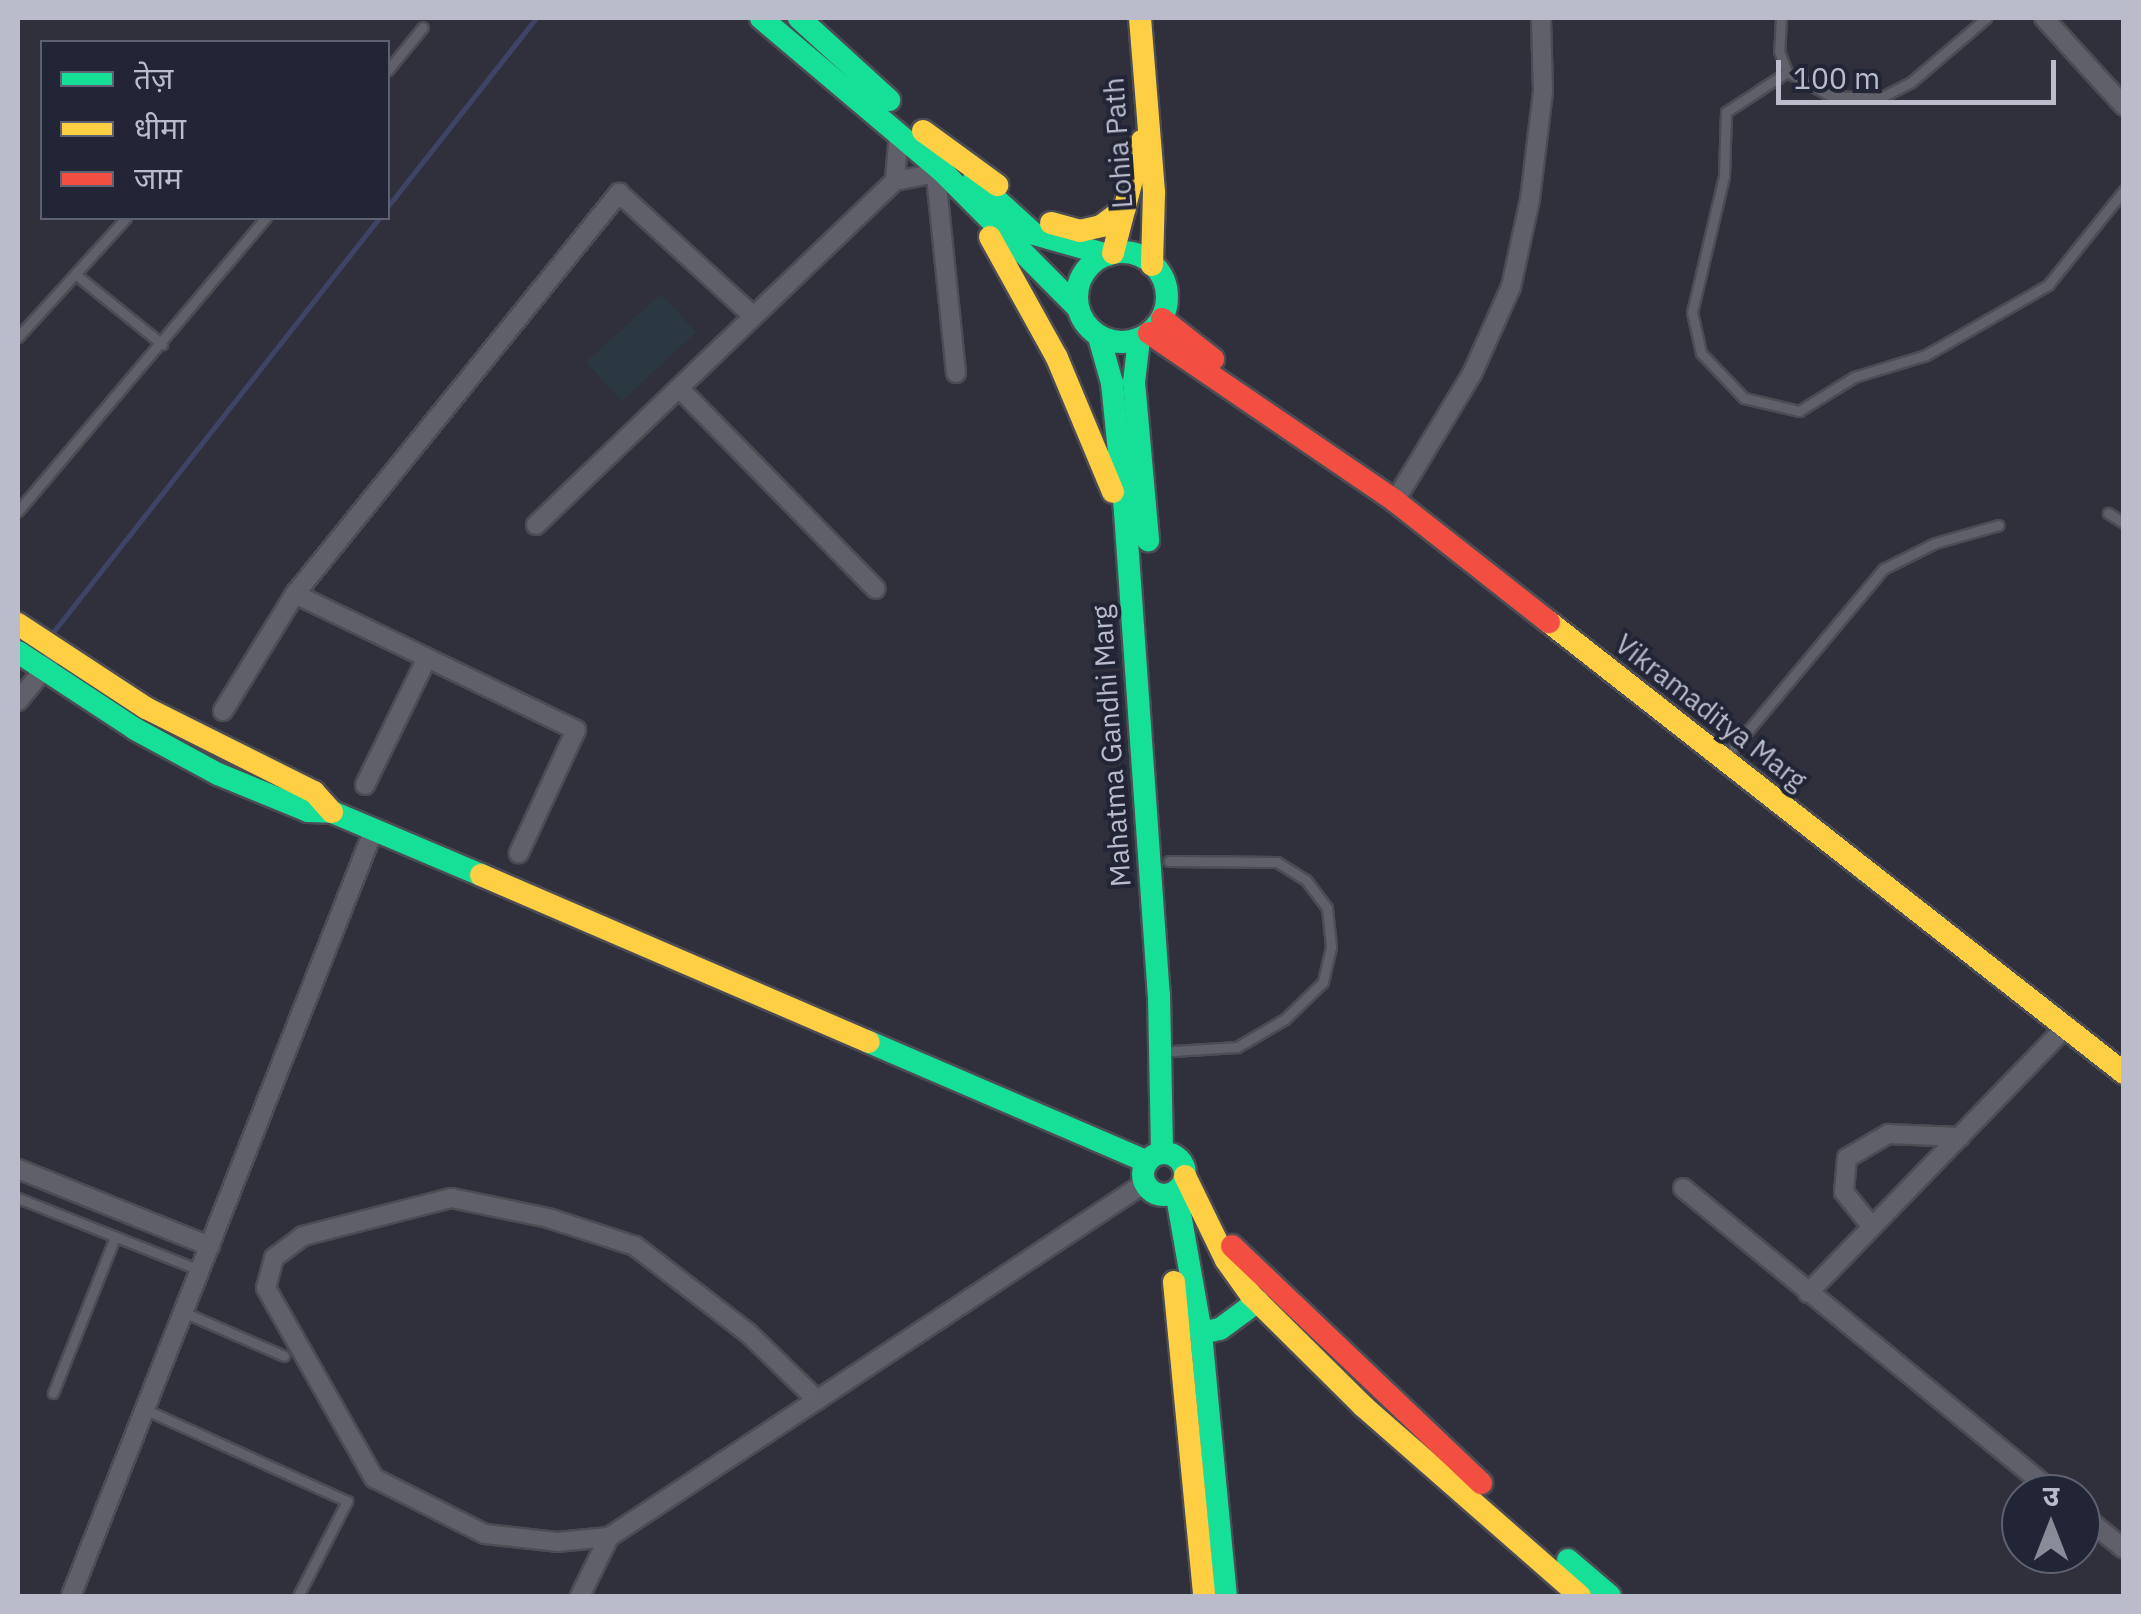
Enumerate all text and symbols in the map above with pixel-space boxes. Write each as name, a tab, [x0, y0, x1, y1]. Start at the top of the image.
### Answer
legend	[40, 40, 390, 220]
scale bar	[1781, 40, 2061, 102]
text: तेज़	[134, 58, 173, 97]
text: 100 m	[1793, 58, 1880, 97]
street label: Lohia Path	[1097, 76, 1139, 210]
text: धीमा	[134, 108, 186, 147]
text: जाम	[134, 158, 182, 197]
street label: Mahatma Gandhi Marg	[1084, 604, 1138, 888]
street label: Vikramaditya Marg	[1609, 627, 1813, 797]
north arrow	[2001, 1474, 2101, 1574]
text: उ	[2043, 1477, 2059, 1514]

